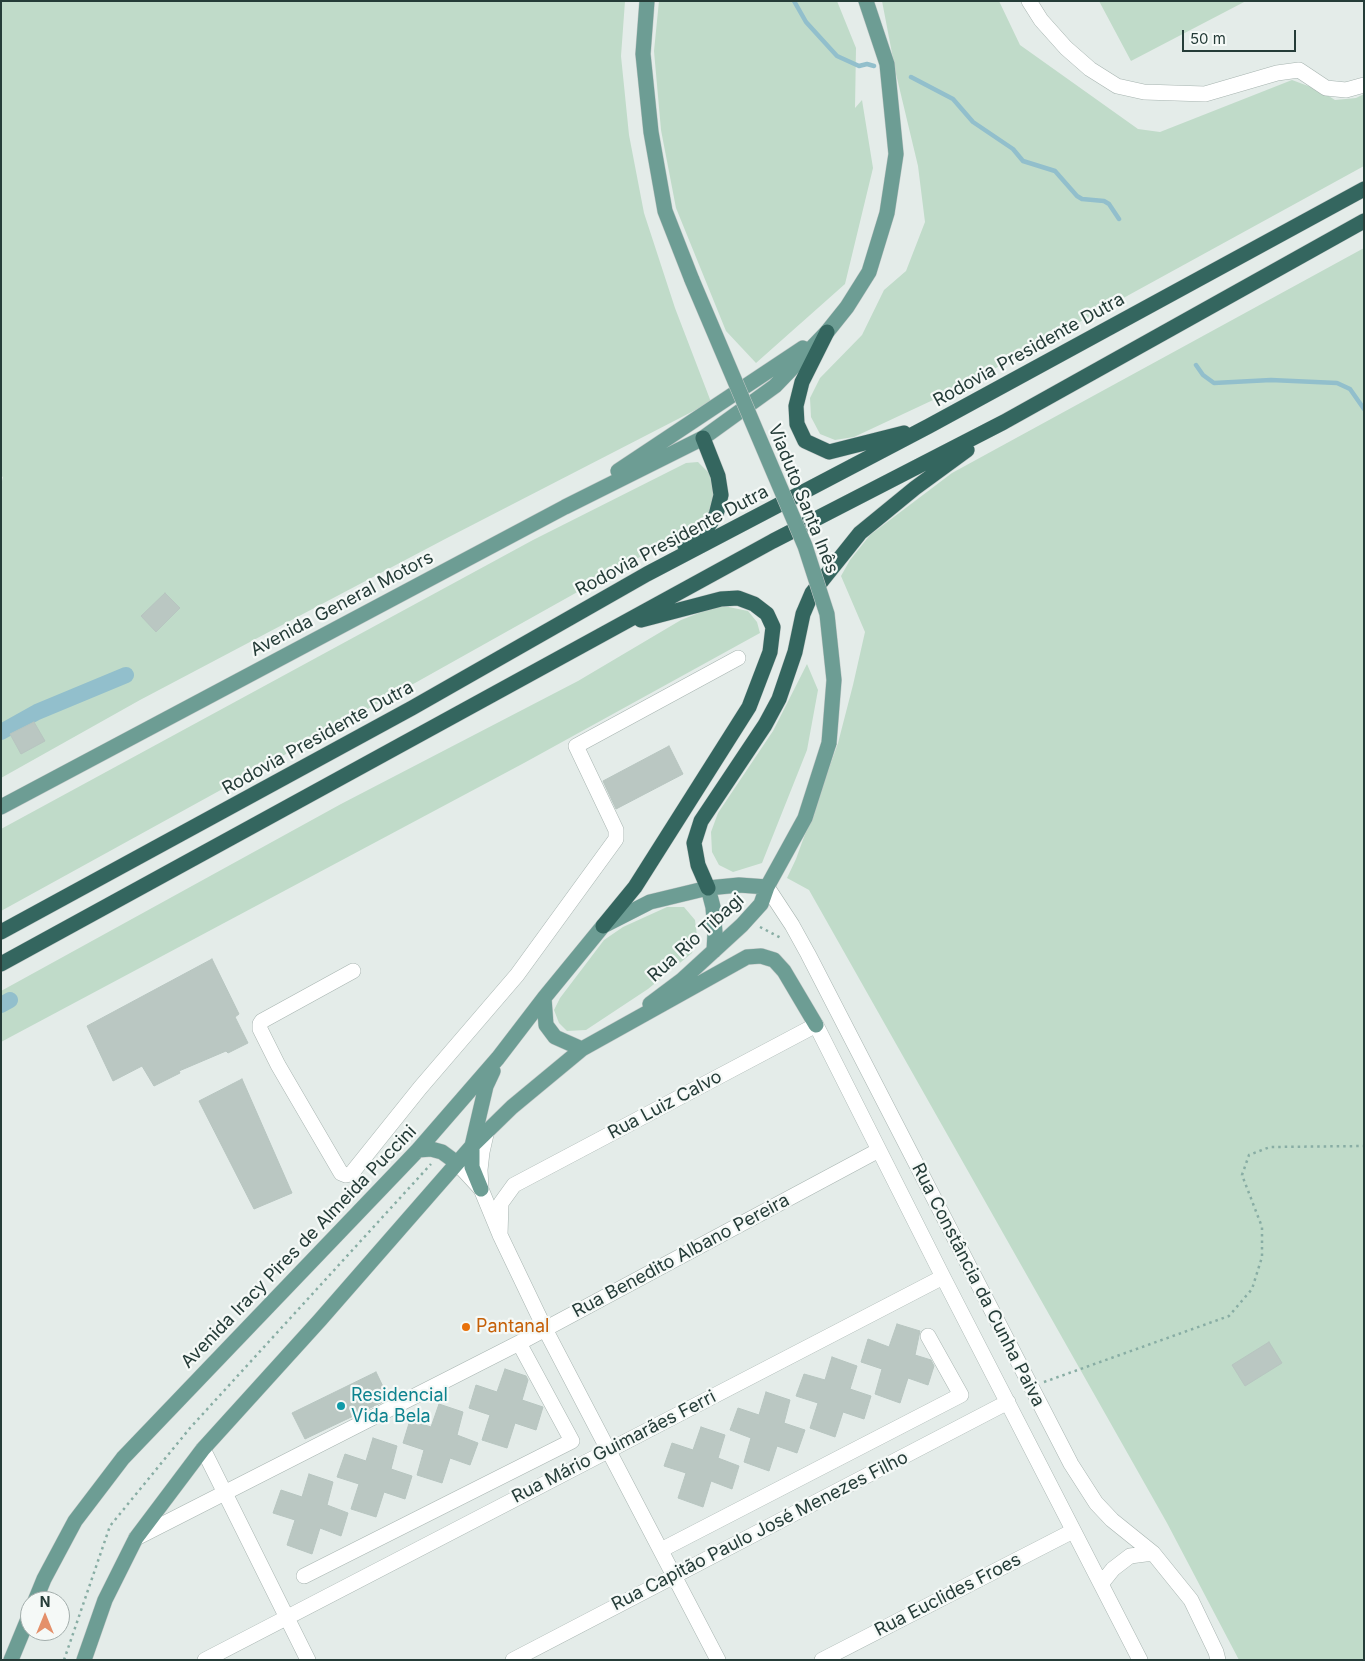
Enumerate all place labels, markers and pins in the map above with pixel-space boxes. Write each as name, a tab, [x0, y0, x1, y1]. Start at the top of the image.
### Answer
place label: Pantanal	[476, 1316, 549, 1338]
marker: Pantanal	[460, 1321, 472, 1333]
place label: Residencial Vida Bela	[351, 1385, 448, 1428]
marker: Residencial Vida Bela	[335, 1400, 347, 1412]

